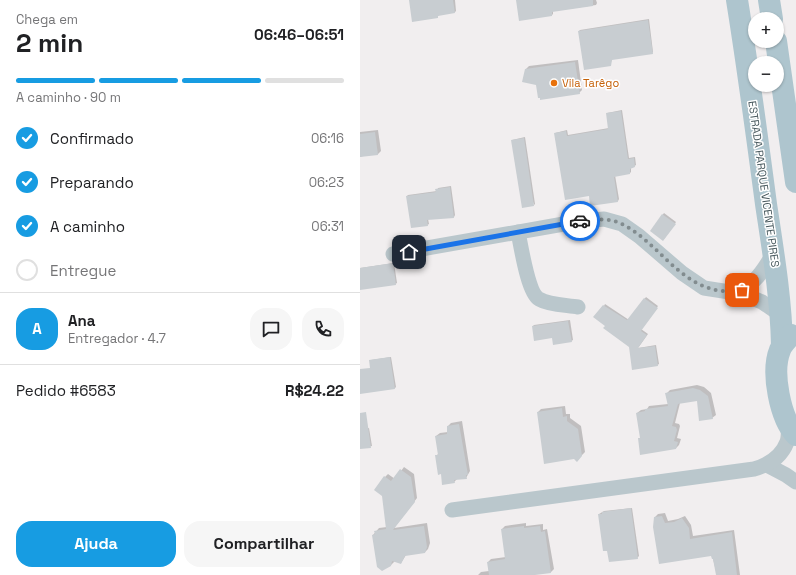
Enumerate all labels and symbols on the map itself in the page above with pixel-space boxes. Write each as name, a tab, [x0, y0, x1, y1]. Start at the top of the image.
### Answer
place label: Vila Tarêgo	[562, 76, 619, 90]
marker: Vila Tarêgo	[549, 78, 559, 88]
street label: ESTRADA PARQUE VICENTE PIRES	[745, 100, 783, 268]
courier	[560, 201, 600, 241]
pin	[392, 235, 426, 269]
pin	[725, 273, 759, 307]

